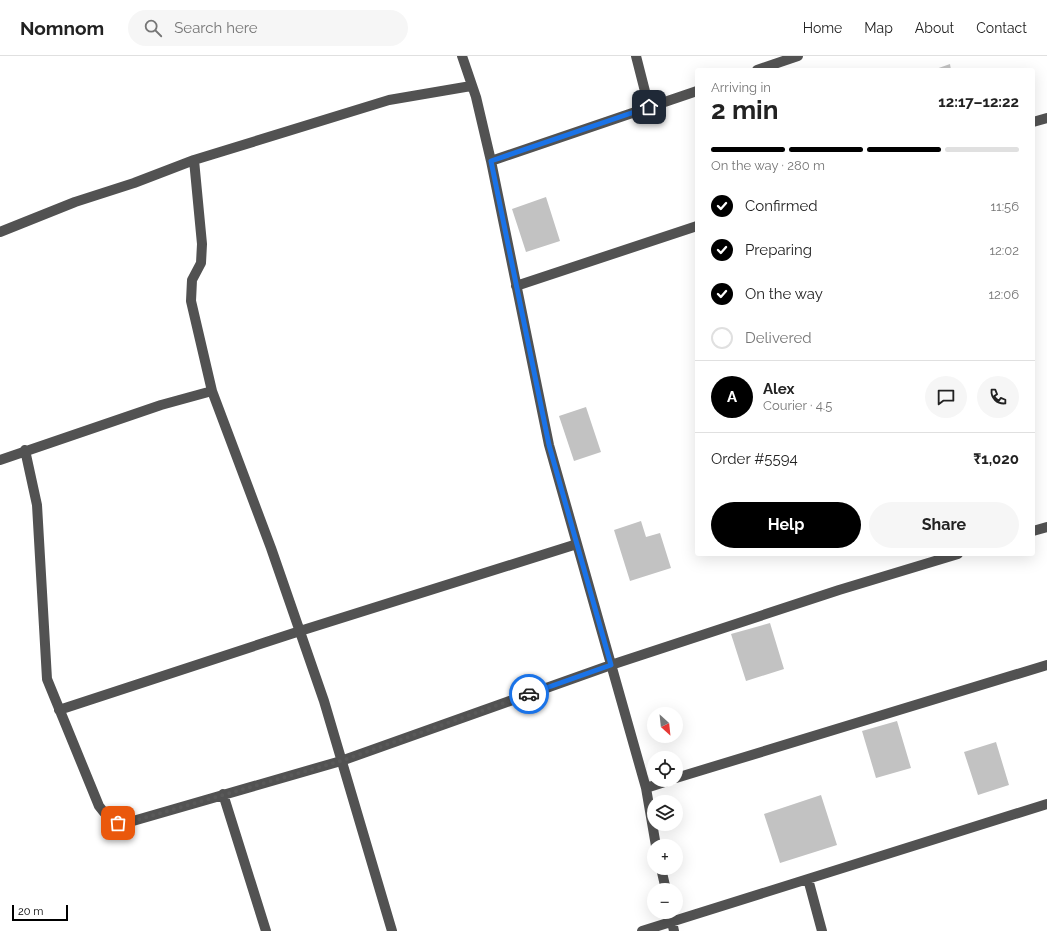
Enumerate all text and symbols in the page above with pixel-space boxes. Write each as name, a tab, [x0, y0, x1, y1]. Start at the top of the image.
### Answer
search box	[128, 10, 408, 46]
text: Nomnom	[20, 17, 104, 39]
icon: search	[142, 17, 164, 39]
text: Search here	[174, 19, 258, 37]
text: Home	[803, 20, 842, 36]
text: Map	[864, 20, 893, 36]
text: About	[915, 20, 954, 36]
text: Contact	[976, 20, 1027, 36]
text: Arriving in	[711, 80, 771, 95]
pin	[632, 90, 666, 124]
text: 12:17–12:22	[938, 93, 1019, 111]
text: 2 min	[711, 95, 778, 125]
icon: home	[638, 96, 660, 118]
text: On the way · 280 m	[711, 158, 825, 173]
icon: check	[711, 195, 733, 217]
text: Confirmed	[745, 197, 818, 215]
text: 11:56	[991, 199, 1019, 214]
icon: check	[711, 239, 733, 261]
text: Preparing	[745, 241, 812, 259]
text: 12:02	[989, 243, 1019, 258]
icon: check	[711, 283, 733, 305]
text: On the way	[745, 285, 823, 303]
text: 12:06	[988, 287, 1019, 302]
text: Delivered	[745, 329, 812, 347]
button: chat	[925, 376, 967, 418]
button: phone	[977, 376, 1019, 418]
text: Alex	[763, 380, 794, 398]
text: A	[727, 388, 737, 406]
text: Courier · 4.5	[763, 398, 832, 413]
text: Order #5594	[711, 450, 798, 468]
text: ₹1,020	[973, 450, 1019, 468]
button: Help	[711, 502, 861, 548]
button: Share	[869, 502, 1019, 548]
courier	[509, 674, 549, 714]
icon: car	[518, 683, 540, 705]
north arrow	[647, 707, 683, 743]
map controls	[647, 707, 683, 919]
button: locate	[647, 751, 683, 787]
button: layers	[647, 795, 683, 831]
pin	[101, 806, 135, 840]
icon: bag	[107, 812, 129, 834]
button: +	[647, 839, 683, 875]
button: −	[647, 883, 683, 919]
scale bar	[12, 903, 68, 922]
text: 20 m	[18, 905, 43, 918]

